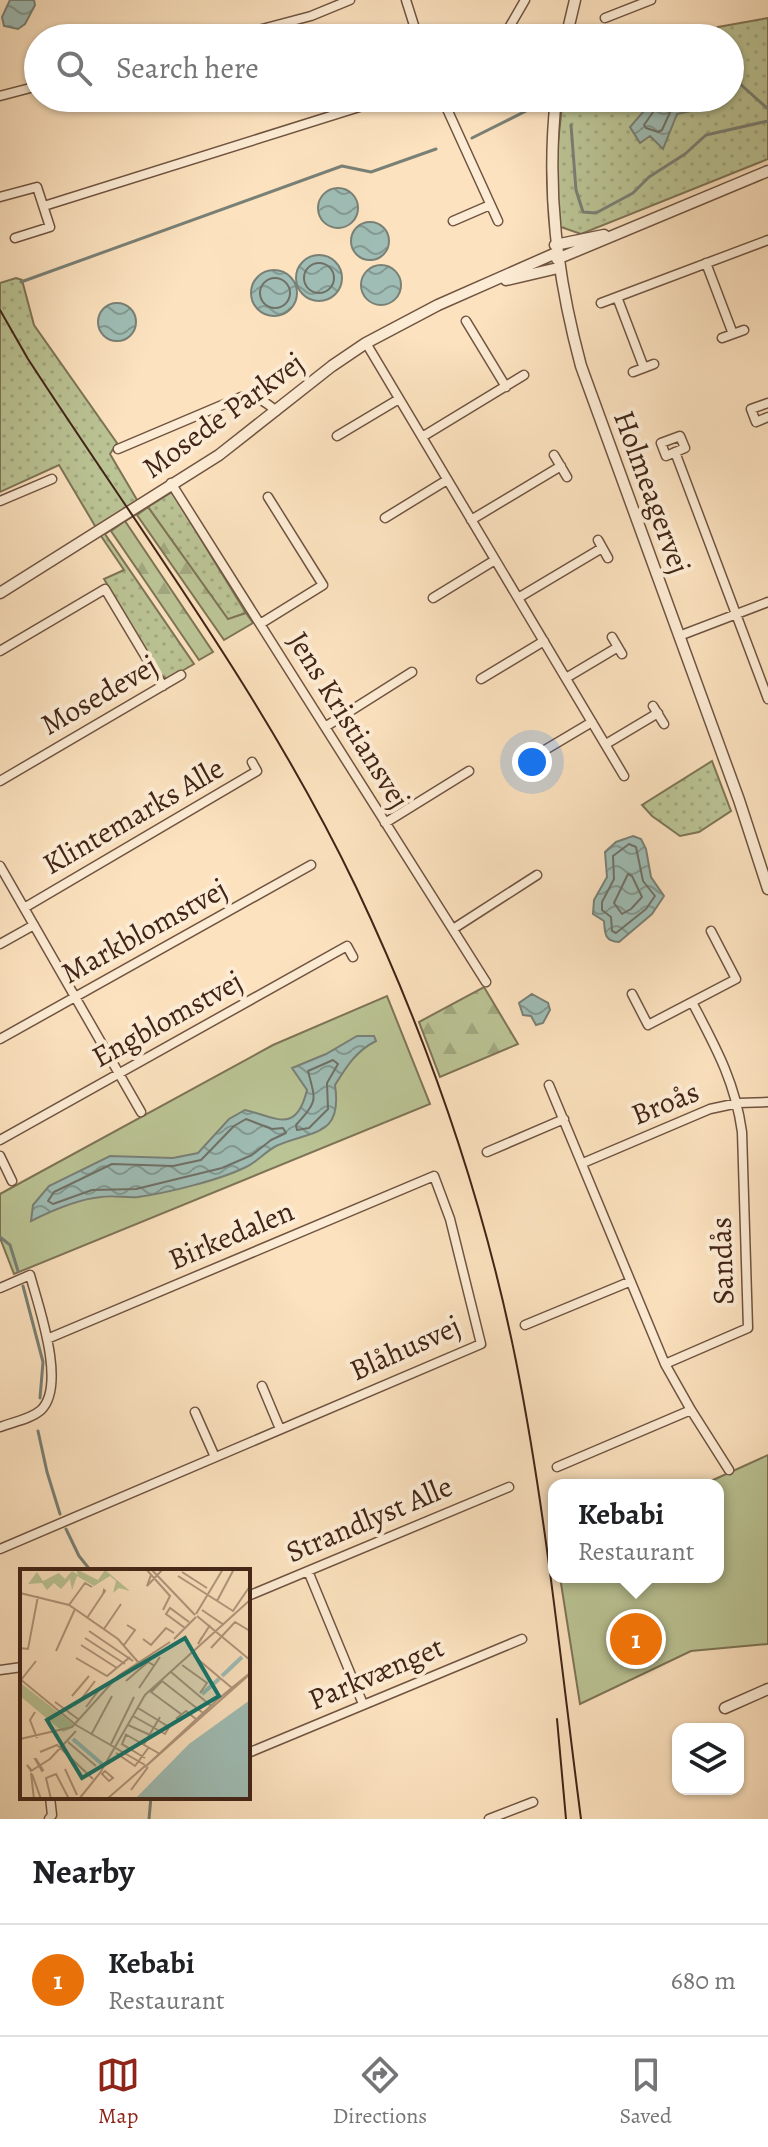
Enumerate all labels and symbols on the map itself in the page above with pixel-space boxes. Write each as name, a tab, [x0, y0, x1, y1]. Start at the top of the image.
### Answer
street label: Mosede Parkvej	[134, 343, 312, 487]
street label: Holmeagervej	[604, 405, 700, 579]
street label: Jens Kristiansvej	[279, 624, 419, 816]
street label: Mosedevej	[33, 646, 165, 744]
your location	[512, 742, 552, 782]
street label: Klintemarks Alle	[35, 748, 231, 884]
street label: Markblomstvej	[54, 869, 234, 993]
street label: Engblomstvej	[84, 961, 250, 1077]
street label: Broås	[625, 1071, 705, 1135]
street label: Birkedalen	[162, 1191, 300, 1279]
street label: Sandås	[700, 1216, 744, 1306]
street label: Blåhusvej	[343, 1306, 467, 1390]
street label: Strandlyst Alle	[280, 1466, 458, 1572]
inset map	[20, 1569, 250, 1799]
pin: 1	[610, 1609, 662, 1669]
street label: Parkvænget	[302, 1627, 450, 1719]

